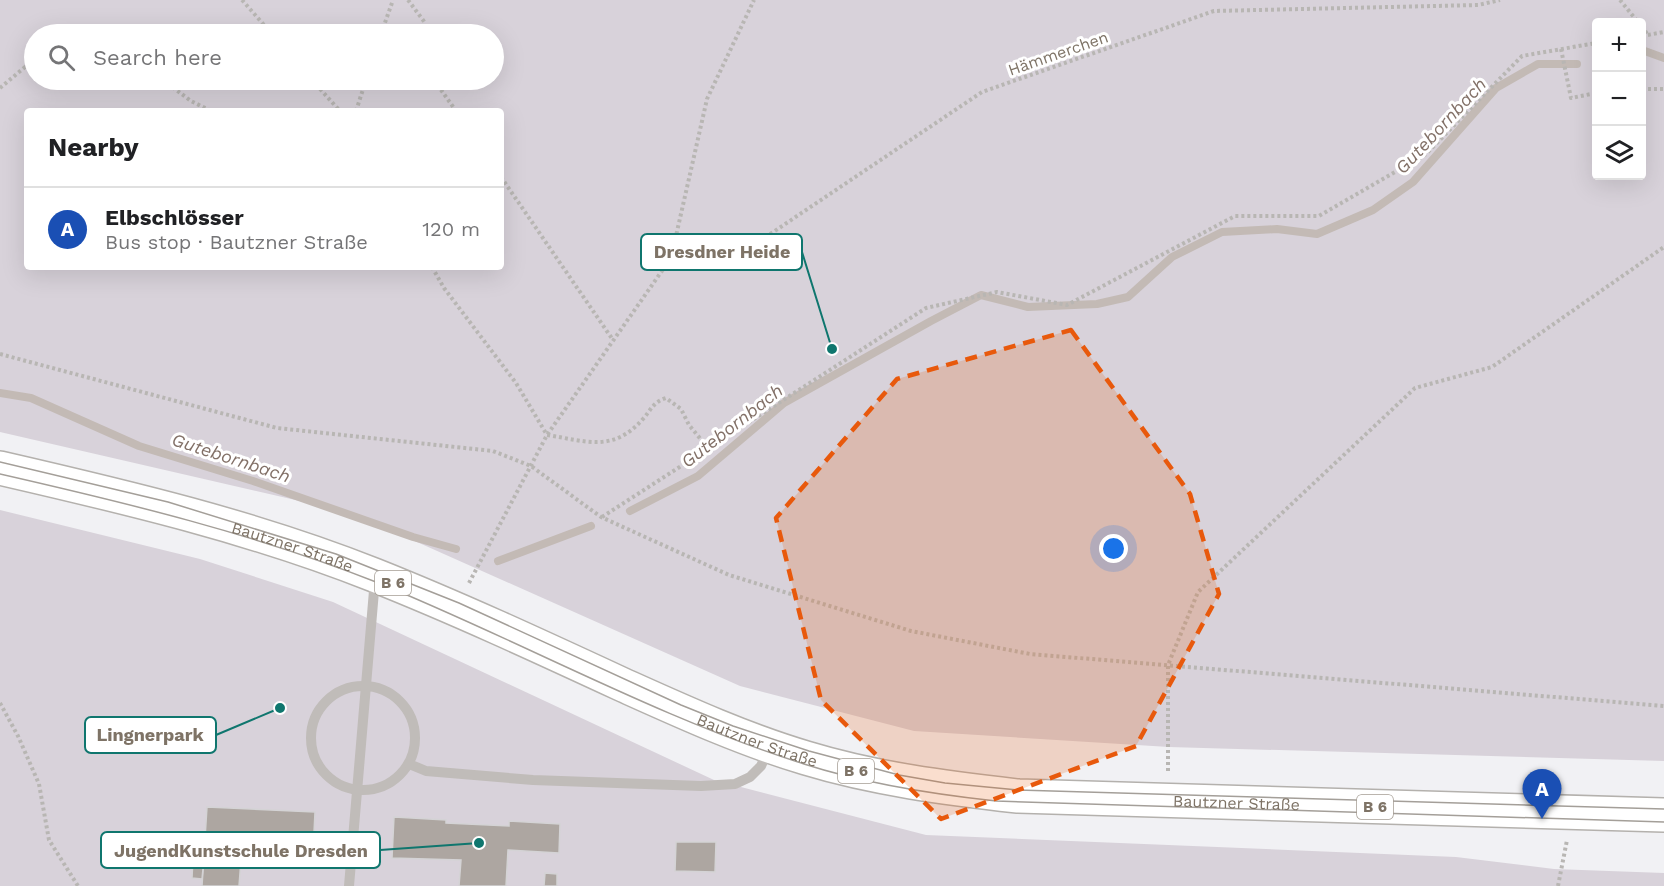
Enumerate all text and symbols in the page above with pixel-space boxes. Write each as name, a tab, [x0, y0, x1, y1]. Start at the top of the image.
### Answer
map controls	[1592, 18, 1646, 180]
button: +	[1592, 18, 1646, 72]
search box	[24, 24, 504, 90]
street label: Hämmerchen	[1006, 27, 1111, 80]
icon: search	[45, 41, 78, 74]
text: Search here	[93, 45, 222, 70]
button: −	[1592, 72, 1646, 126]
water label: Gutebornbach	[1391, 73, 1490, 178]
button: layers	[1592, 126, 1646, 180]
text: Nearby	[48, 132, 139, 162]
text: Elbschlösser	[105, 205, 244, 230]
text: A	[61, 217, 74, 241]
text: 120 m	[422, 217, 480, 241]
text: Bus stop · Bautzner Straße	[105, 230, 368, 254]
callout: Dresdner Heide	[641, 234, 802, 270]
text: Dresdner Heide	[654, 241, 790, 262]
water label: Gutebornbach	[677, 379, 787, 472]
water label: Gutebornbach	[169, 428, 293, 487]
street label: Bautzner Straße	[229, 518, 356, 576]
your location	[1099, 534, 1128, 563]
road number: B 6	[375, 571, 411, 595]
street label: Bautzner Straße	[694, 710, 820, 771]
callout: Lingnerpark	[85, 717, 216, 753]
text: Lingnerpark	[96, 724, 204, 745]
road number: B 6	[838, 759, 874, 783]
pin: A	[1522, 770, 1562, 819]
street label: Bautzner Straße	[1173, 792, 1300, 814]
road number: B 6	[1357, 795, 1393, 819]
callout: JugendKunstschule Dresden	[101, 832, 380, 868]
text: JugendKunstschule Dresden	[114, 840, 368, 861]

